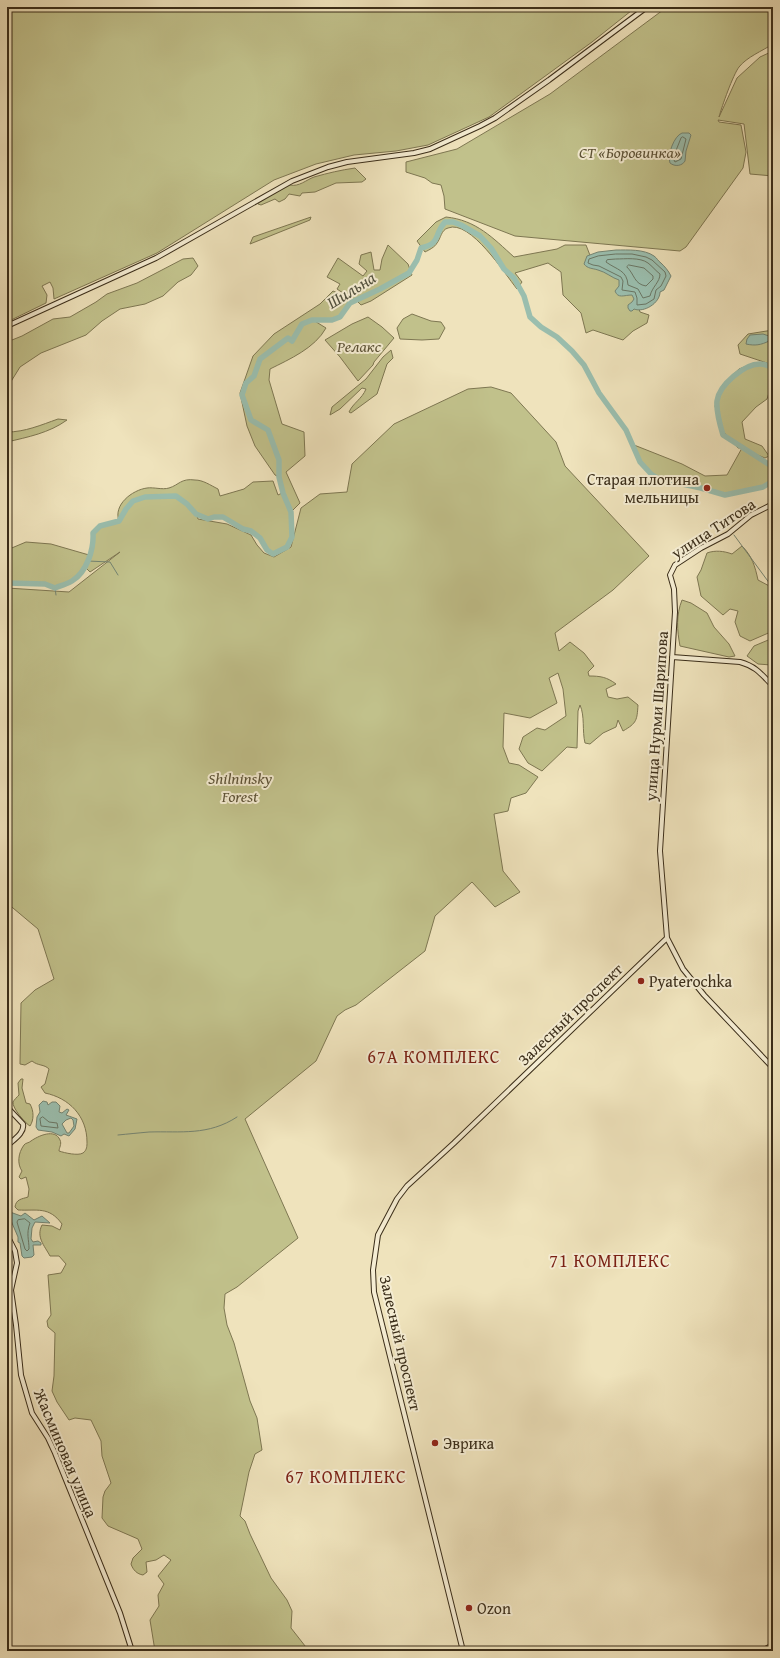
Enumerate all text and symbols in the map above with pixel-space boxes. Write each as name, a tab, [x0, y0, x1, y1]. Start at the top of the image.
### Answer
park label: СТ «Боровинка»	[579, 140, 681, 164]
water label: Шильна	[321, 265, 380, 314]
park label: Релакс	[336, 334, 382, 358]
place label: Старая плотина мельницы	[587, 467, 699, 509]
marker: Старая плотина мельницы	[702, 483, 712, 493]
street label: улица Титова	[665, 491, 760, 565]
street label: улица Нурми Шарипова	[638, 630, 674, 803]
park label: Shilninsky Forest	[208, 766, 273, 808]
street label: Залесный проспект	[512, 957, 628, 1071]
place label: Pyaterochka	[649, 969, 733, 993]
marker: Pyaterochka	[636, 976, 646, 986]
district label: 67А КОМПЛЕКС	[367, 1043, 501, 1070]
district label: 71 КОМПЛЕКС	[549, 1247, 671, 1274]
street label: Залесный проспект	[374, 1273, 428, 1413]
street label: Жасминовая улица	[28, 1384, 104, 1521]
place label: Эврика	[443, 1431, 494, 1455]
marker: Эврика	[430, 1438, 440, 1448]
district label: 67 КОМПЛЕКС	[285, 1463, 407, 1490]
place label: Ozon	[477, 1596, 511, 1620]
marker: Ozon	[464, 1603, 474, 1613]

